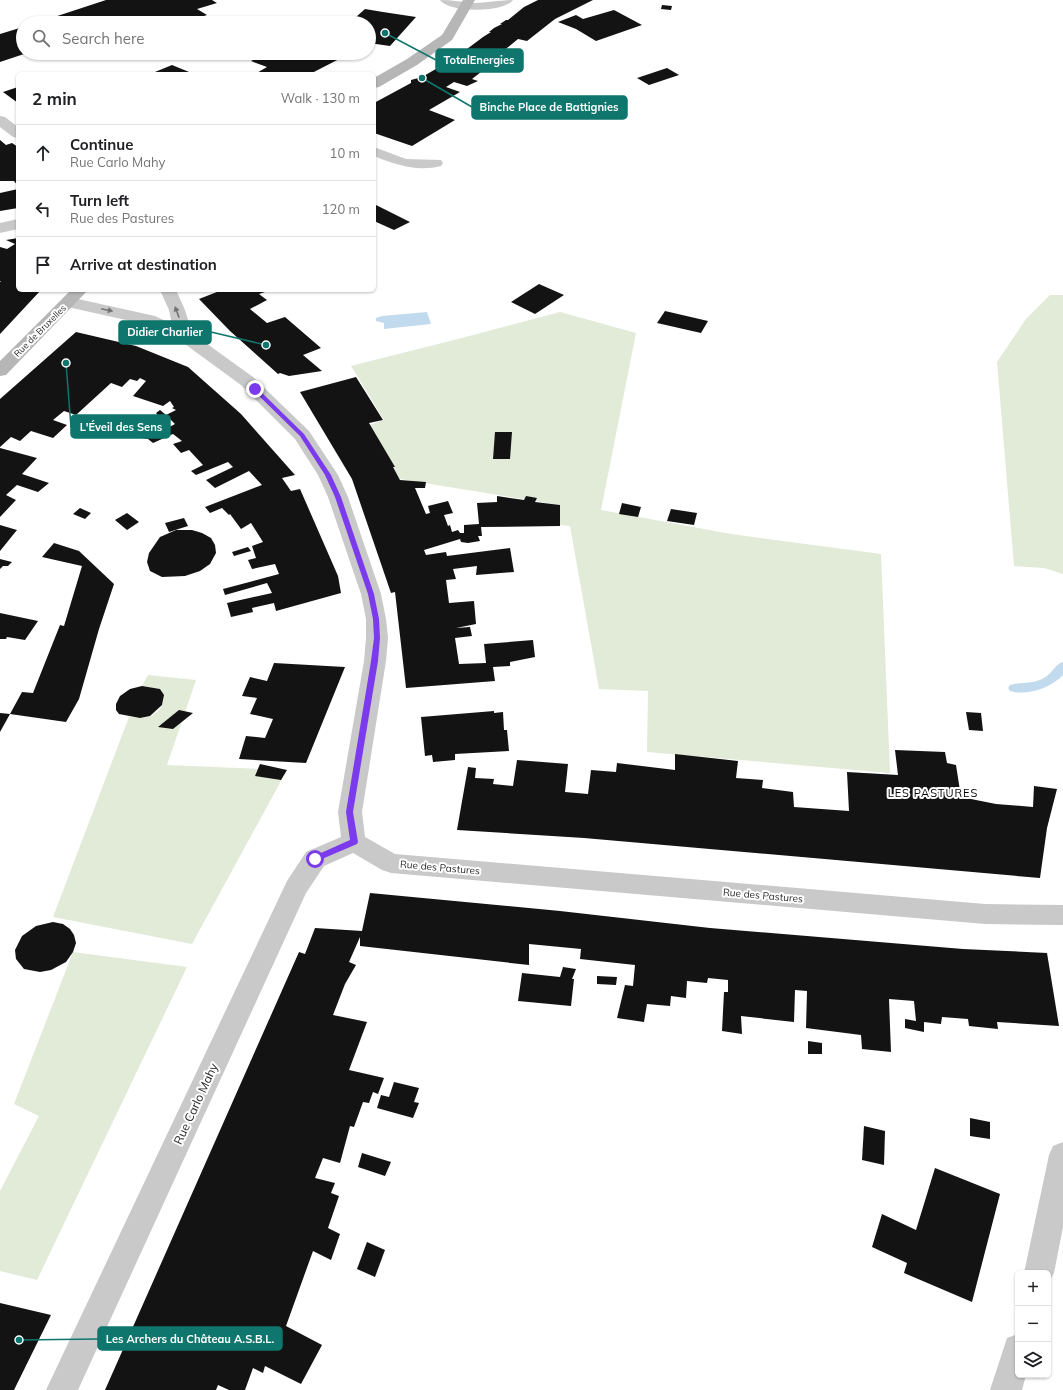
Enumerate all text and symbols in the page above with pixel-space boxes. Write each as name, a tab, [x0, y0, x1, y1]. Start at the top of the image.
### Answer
search box	[16, 16, 376, 60]
icon: search	[30, 27, 52, 49]
text: Search here	[62, 29, 144, 48]
callout: TotalEnergies	[436, 49, 523, 72]
text: TotalEnergies	[444, 53, 515, 67]
text: 2 min	[32, 88, 77, 109]
text: Walk · 130 m	[281, 90, 360, 106]
callout: Binche Place de Battignies	[472, 96, 627, 119]
text: Binche Place de Battignies	[480, 100, 619, 114]
text: Continue	[70, 135, 133, 154]
icon: ahead	[32, 142, 54, 164]
text: 10 m	[330, 145, 360, 161]
text: Rue Carlo Mahy	[70, 154, 165, 170]
text: Turn left	[70, 191, 129, 210]
icon: left	[32, 198, 54, 220]
text: 120 m	[322, 201, 360, 217]
text: Rue des Pastures	[70, 210, 174, 226]
icon: arrive	[32, 254, 54, 276]
text: Arrive at destination	[70, 255, 217, 274]
street label: Rue de Bruxelles	[11, 302, 68, 359]
one-way arrow	[174, 305, 180, 317]
one-way arrow	[101, 308, 113, 314]
callout: Didier Charlier	[119, 321, 211, 344]
text: Didier Charlier	[127, 325, 204, 339]
route end	[246, 380, 264, 398]
callout: L'Éveil des Sens	[71, 415, 170, 438]
text: L'Éveil des Sens	[80, 420, 163, 434]
district label: LES PASTURES	[888, 786, 978, 800]
route start	[306, 850, 324, 868]
street label: Rue des Pastures	[399, 858, 480, 877]
street label: Rue des Pastures	[722, 886, 803, 905]
street label: Rue Carlo Mahy	[170, 1060, 221, 1147]
map controls	[1015, 1270, 1051, 1378]
button: +	[1015, 1270, 1051, 1306]
button: −	[1015, 1306, 1051, 1342]
callout: Les Archers du Château A.S.B.L.	[98, 1327, 282, 1350]
text: Les Archers du Château A.S.B.L.	[106, 1332, 274, 1346]
button: layers	[1015, 1342, 1051, 1378]

